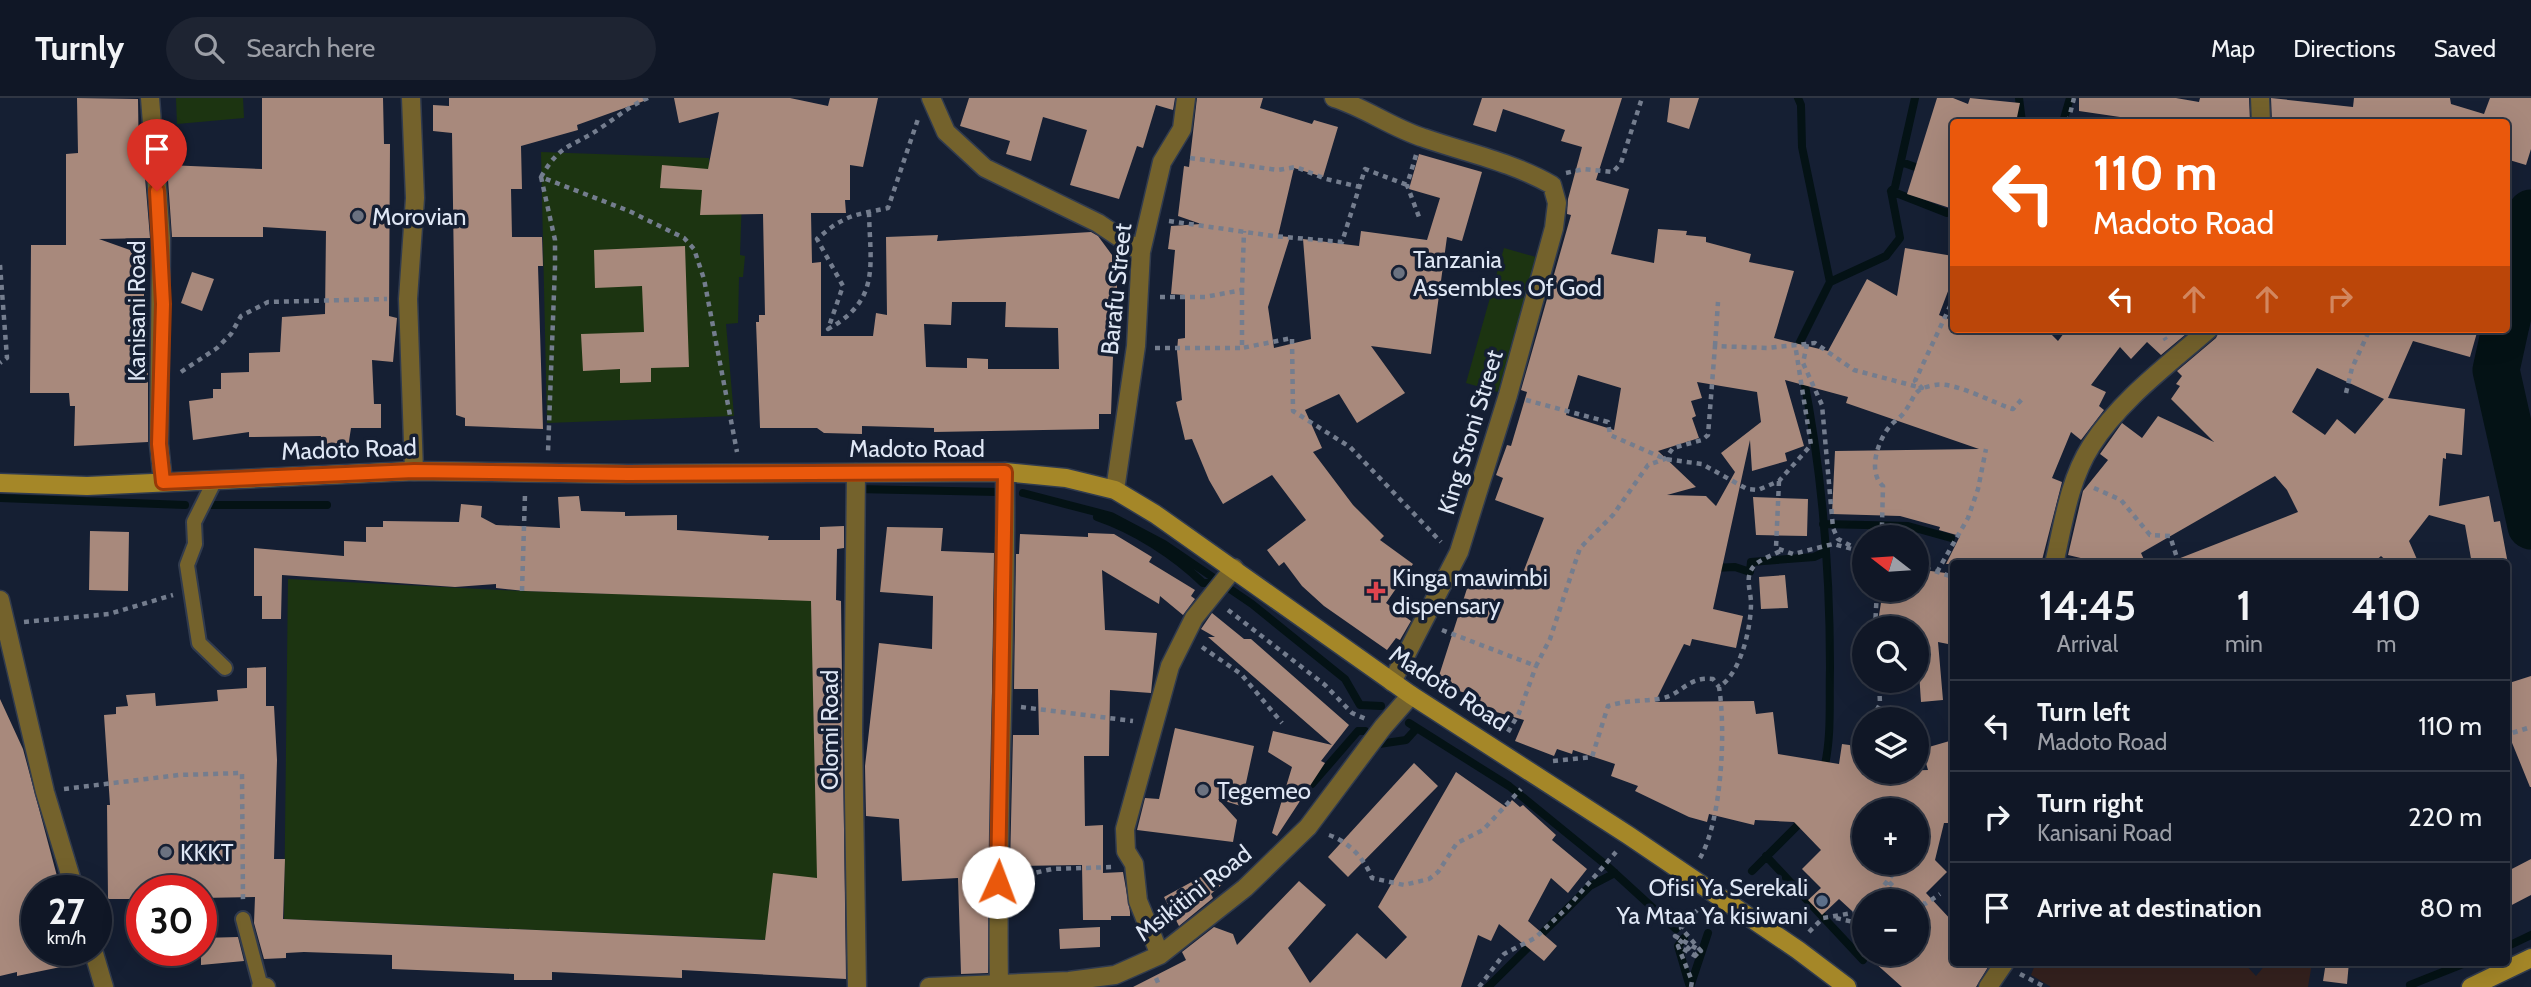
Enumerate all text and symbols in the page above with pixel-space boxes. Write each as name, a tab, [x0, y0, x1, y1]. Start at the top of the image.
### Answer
search box	[166, 17, 656, 80]
text: Turnly	[35, 28, 124, 68]
icon: search	[190, 29, 228, 67]
text: Search here	[246, 32, 375, 64]
text: Map	[2211, 34, 2255, 63]
text: Directions	[2293, 34, 2396, 63]
text: Saved	[2434, 34, 2496, 63]
pin	[127, 119, 187, 191]
icon: arrive	[138, 130, 176, 168]
text: 110 m	[2093, 143, 2217, 202]
icon: left	[1978, 147, 2069, 238]
place label: Morovian	[372, 202, 467, 231]
text: Madoto Road	[2093, 203, 2274, 242]
marker: Morovian	[350, 208, 366, 224]
street label: Barafu Street	[1095, 222, 1137, 356]
street label: Kanisani Road	[122, 240, 151, 382]
place label: Tanzania Assembles Of God	[1413, 245, 1602, 302]
marker: Tanzania Assembles Of God	[1391, 265, 1407, 281]
icon: left	[2102, 280, 2140, 318]
icon: ahead	[2175, 280, 2213, 318]
icon: ahead	[2248, 280, 2286, 318]
icon: right	[2321, 280, 2359, 318]
street label: King Stoni Street	[1431, 346, 1509, 518]
street label: Madoto Road	[281, 432, 417, 466]
street label: Madoto Road	[849, 434, 985, 463]
north arrow	[1852, 525, 1928, 602]
map controls	[1852, 525, 1929, 966]
place label: Kinga mawimbi dispensary	[1392, 563, 1548, 620]
text: 14:45	[2039, 579, 2136, 631]
text: 1	[2236, 579, 2251, 631]
text: 410	[2352, 579, 2421, 631]
marker: Kinga mawimbi dispensary	[1366, 581, 1386, 601]
button: search	[1852, 616, 1929, 693]
text: Arrival	[2057, 630, 2118, 658]
text: min	[2225, 630, 2263, 658]
text: m	[2376, 630, 2396, 658]
street label: Madoto Road	[1384, 639, 1514, 737]
street label: Olomi Road	[815, 670, 844, 790]
text: Turn left	[2037, 696, 2130, 728]
button: layers	[1852, 707, 1929, 784]
icon: left	[1978, 707, 2016, 745]
text: 110 m	[2418, 710, 2482, 742]
text: Madoto Road	[2037, 728, 2167, 756]
place label: Tegemeo	[1217, 776, 1311, 805]
marker: Tegemeo	[1195, 782, 1211, 798]
text: Turn right	[2037, 787, 2143, 819]
button: +	[1852, 798, 1929, 875]
icon: right	[1978, 798, 2016, 836]
text: 220 m	[2408, 801, 2482, 833]
text: Kanisani Road	[2037, 819, 2172, 847]
place label: KKKT	[180, 838, 234, 867]
street label: Msikitini Road	[1129, 839, 1257, 947]
marker: KKKT	[158, 844, 174, 860]
position arrow	[961, 845, 1035, 919]
place label: Ofisi Ya Serekali Ya Mtaa Ya kisiwani	[1615, 873, 1808, 930]
speed limit sign: 30	[126, 875, 217, 966]
button: −	[1852, 889, 1929, 966]
icon: arrive	[1978, 889, 2016, 927]
text: 27	[48, 890, 85, 933]
text: Arrive at destination	[2037, 892, 2262, 924]
text: 80 m	[2419, 892, 2482, 924]
marker: Ofisi Ya Serekali Ya Mtaa Ya kisiwani	[1814, 893, 1830, 909]
text: km/h	[47, 927, 86, 949]

